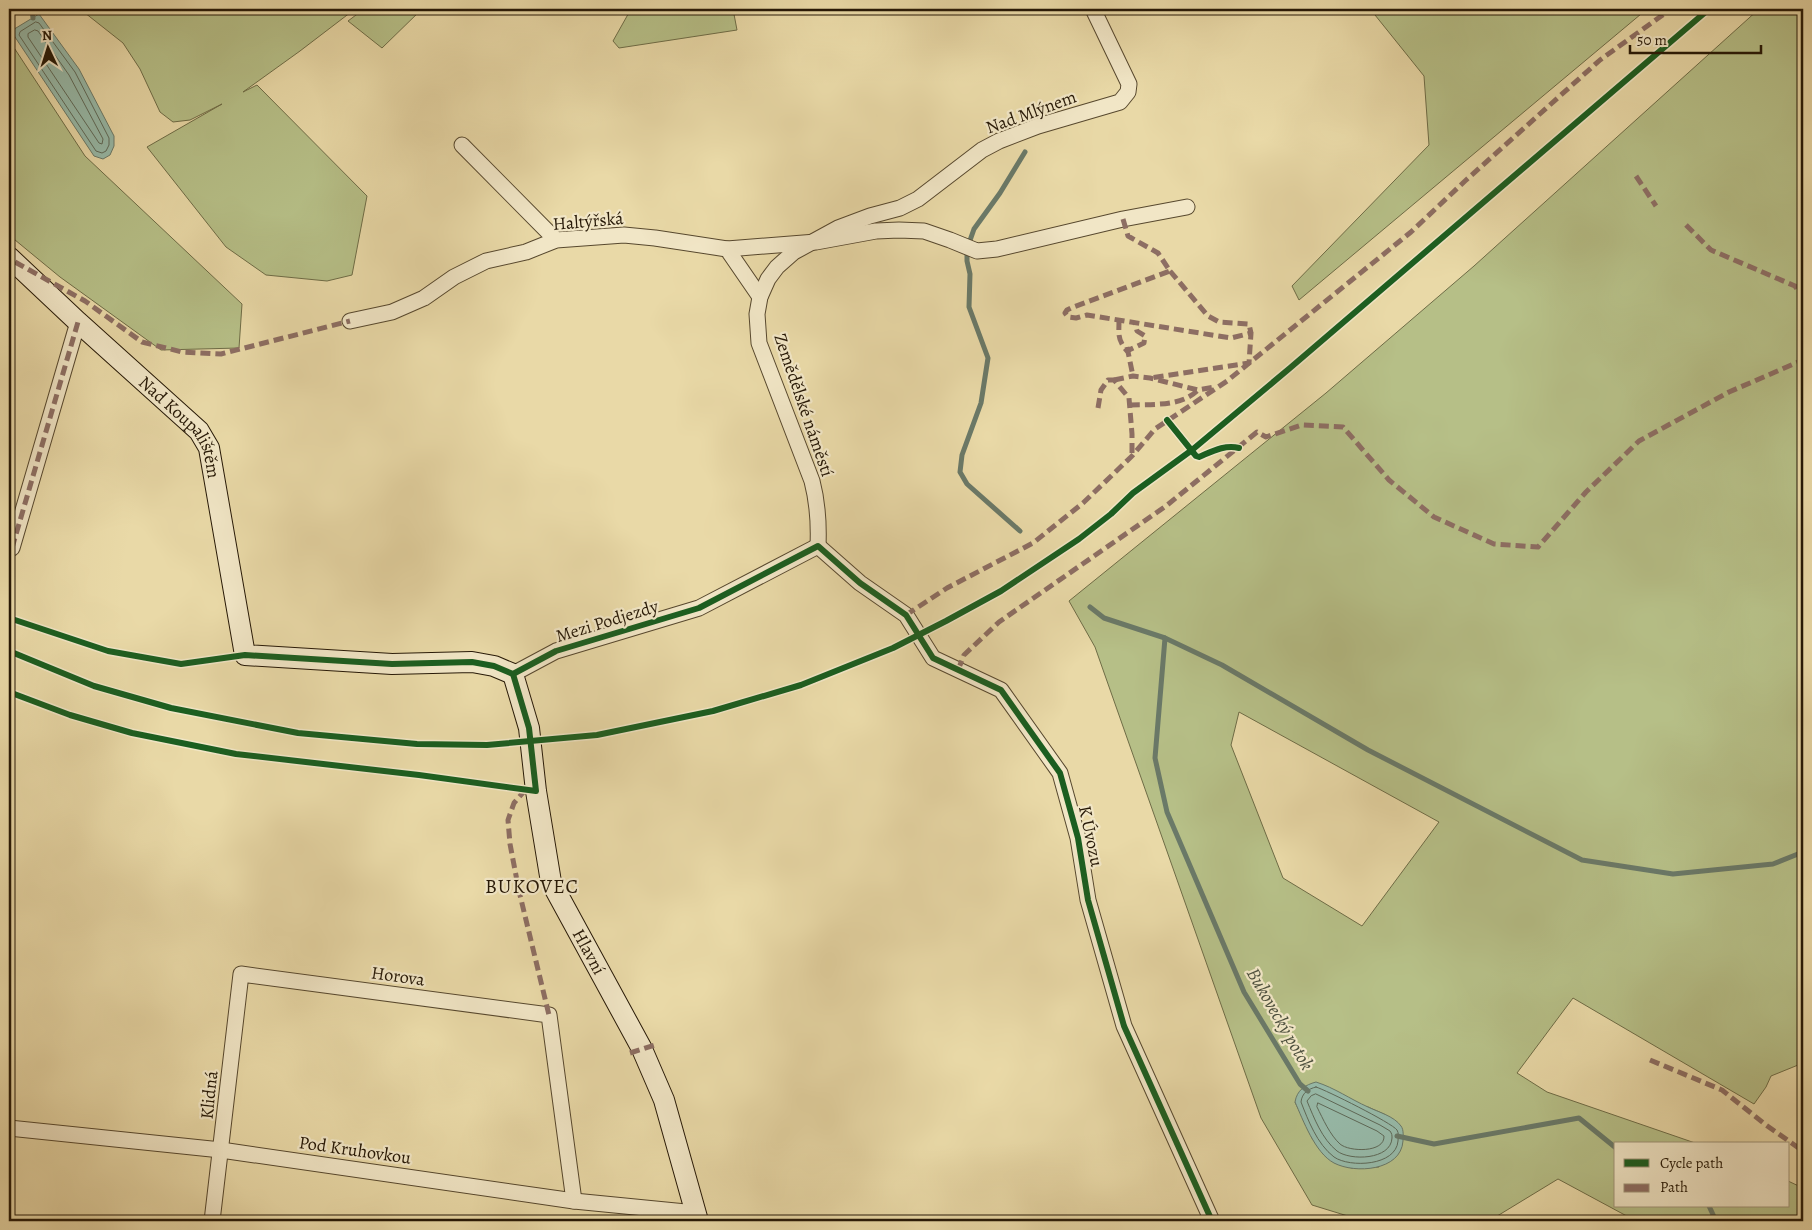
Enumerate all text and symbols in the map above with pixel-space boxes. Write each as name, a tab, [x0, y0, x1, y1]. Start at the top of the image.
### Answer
north arrow	[22, 22, 72, 72]
scale bar	[1630, 22, 1761, 54]
text: N	[41, 26, 53, 45]
text: 50 m	[1637, 30, 1667, 50]
street label: Nad Mlýnem	[982, 85, 1080, 139]
street label: Haltýřská	[552, 206, 625, 236]
street label: Zemědělské náměstí	[768, 330, 840, 480]
street label: Nad Koupalištěm	[134, 370, 226, 480]
street label: Mezi Podjezdy	[553, 594, 662, 648]
street label: K Úvozu	[1073, 803, 1109, 869]
district label: BUKOVEC	[485, 873, 579, 900]
street label: Hlavní	[567, 924, 611, 979]
street label: Horova	[370, 960, 427, 992]
water label: Bukovecký potok	[1240, 963, 1320, 1075]
street label: Klidná	[195, 1069, 224, 1120]
street label: Pod Kruhovkou	[297, 1130, 413, 1170]
legend	[1614, 1142, 1790, 1208]
text: Cycle path	[1660, 1153, 1723, 1173]
text: Path	[1660, 1177, 1688, 1197]

